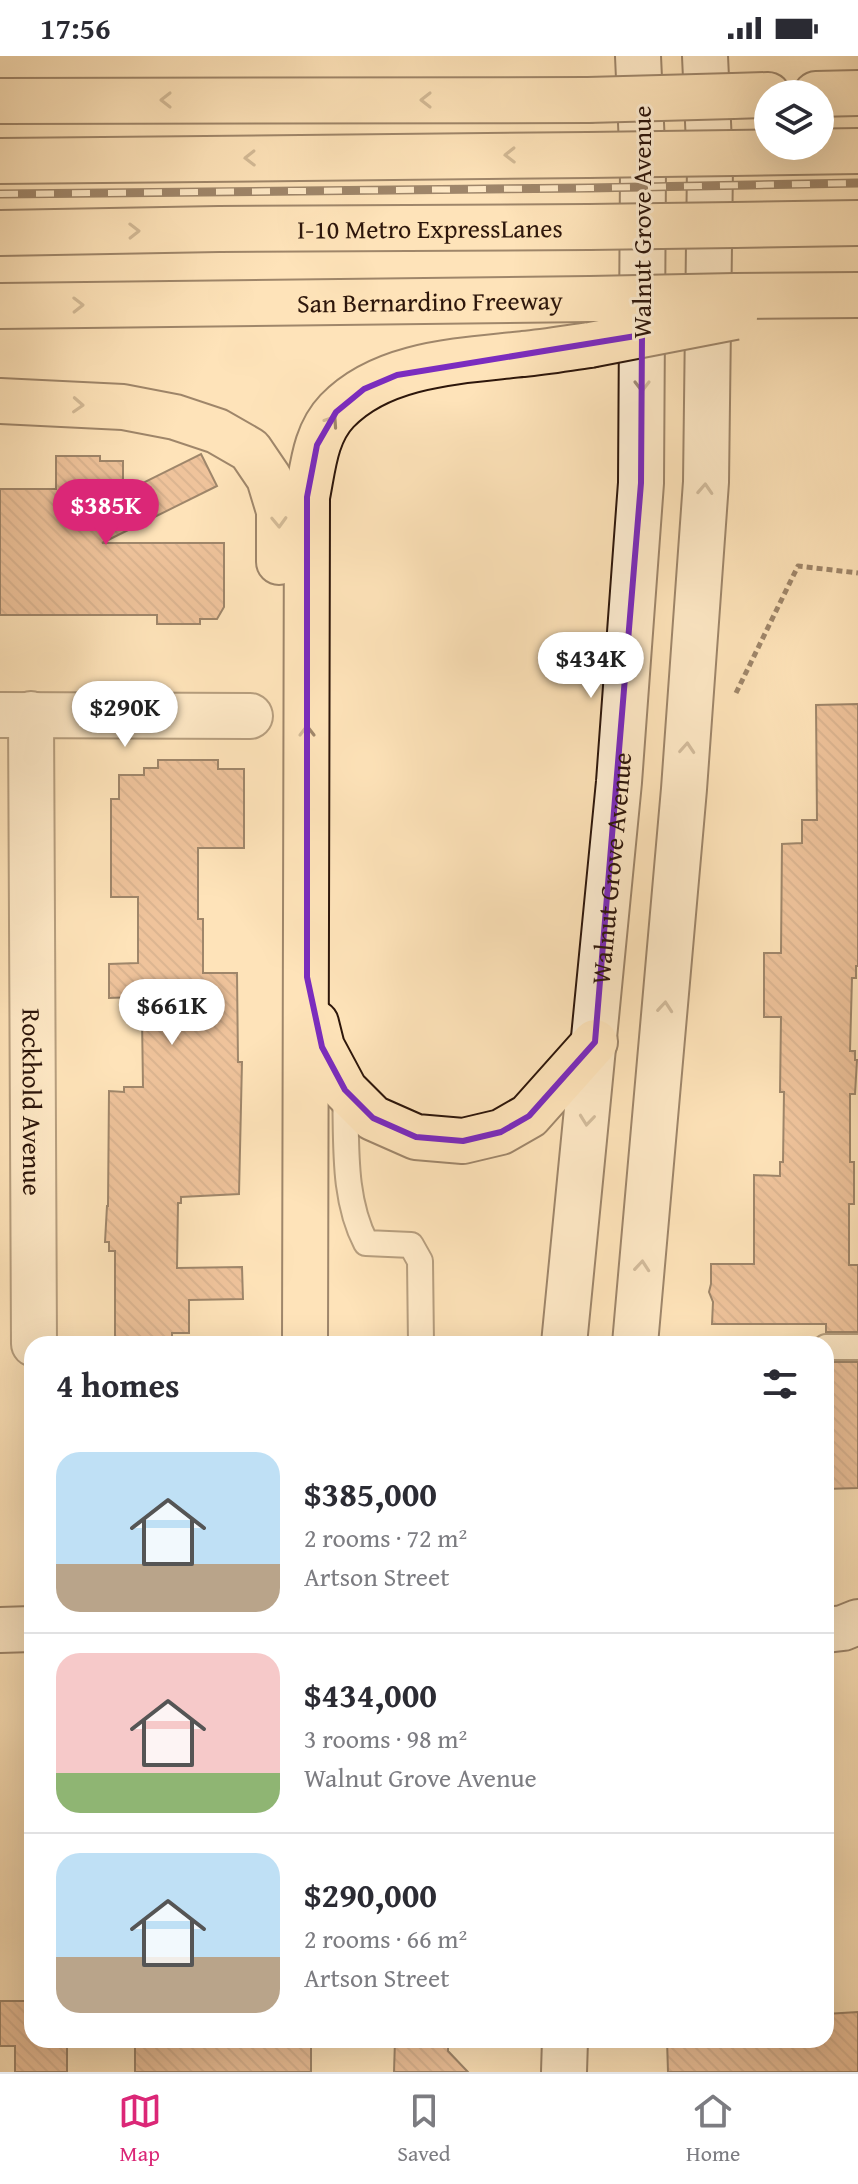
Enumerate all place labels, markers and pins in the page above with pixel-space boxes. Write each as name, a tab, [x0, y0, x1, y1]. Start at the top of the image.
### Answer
pin: $385K	[50, 479, 162, 547]
pin: $434K	[535, 632, 647, 700]
pin: $290K	[69, 681, 181, 749]
pin: $661K	[116, 979, 228, 1047]

